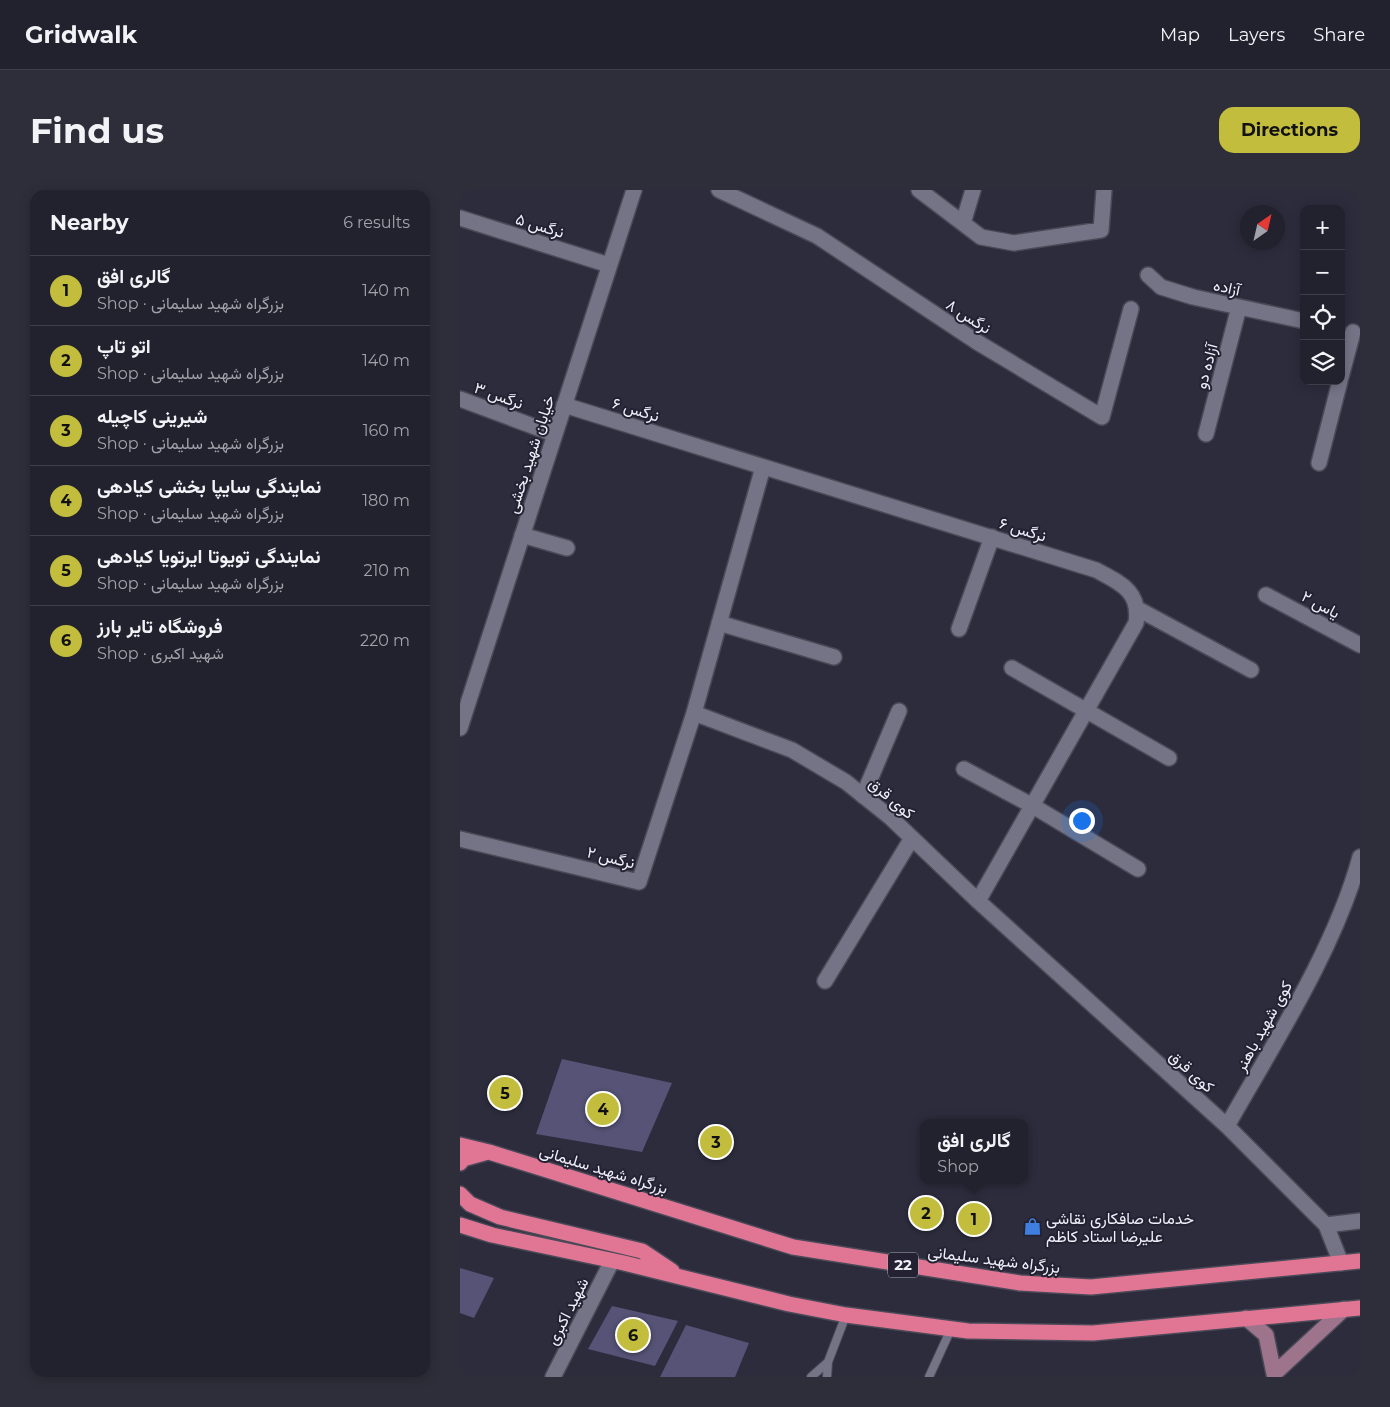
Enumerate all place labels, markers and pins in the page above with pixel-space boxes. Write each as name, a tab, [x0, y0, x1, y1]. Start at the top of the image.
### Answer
pin: 5	[489, 1074, 521, 1112]
pin: 4	[587, 1090, 619, 1128]
pin: 3	[700, 1123, 732, 1161]
pin: 2	[910, 1194, 942, 1232]
pin: 1	[958, 1200, 990, 1238]
place label: خدمات صافکاری نقاشی علیرضا استاد کاظم	[1046, 1209, 1194, 1247]
shop icon: خدمات صافکاری نقاشی علیرضا استاد کاظم	[1022, 1217, 1042, 1237]
pin: 6	[617, 1316, 649, 1354]

